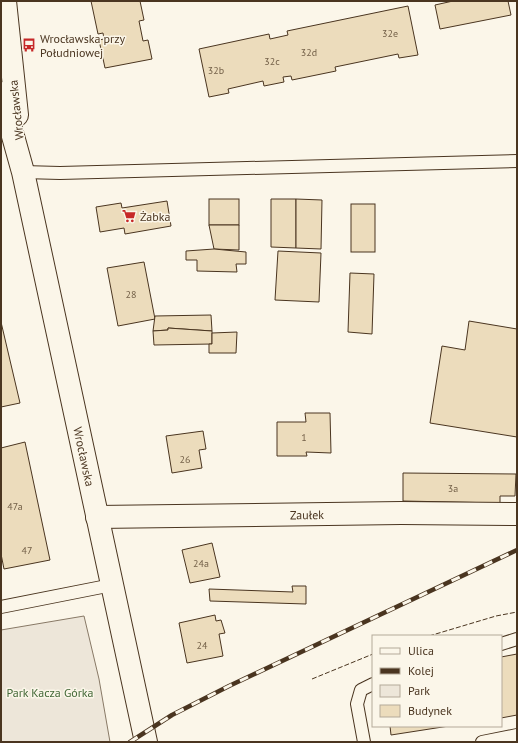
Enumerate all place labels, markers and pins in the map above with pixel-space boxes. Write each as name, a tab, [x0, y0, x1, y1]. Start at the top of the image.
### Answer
place label: Wrocławska przy Południowej	[40, 31, 125, 60]
bus stop icon: Wrocławska przy Południowej	[21, 37, 37, 53]
supermarket icon: Żabka	[121, 208, 137, 224]
place label: Żabka	[140, 209, 170, 224]

